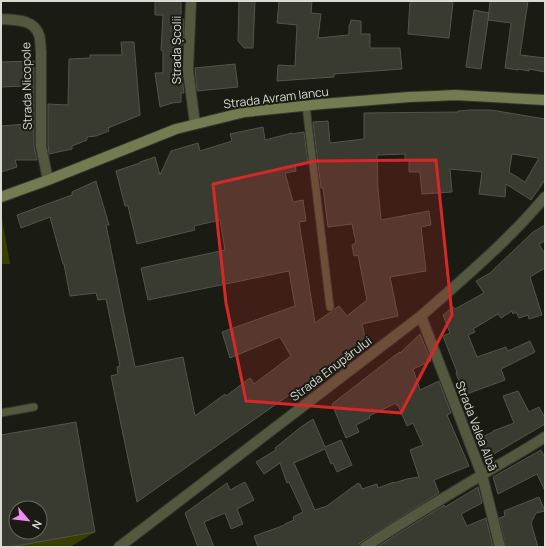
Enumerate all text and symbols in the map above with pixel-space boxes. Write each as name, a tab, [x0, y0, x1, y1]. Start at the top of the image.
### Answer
street label: Strada Școlii	[168, 16, 185, 84]
street label: Strada Nicopole	[17, 42, 36, 130]
street label: Strada Avram Iancu	[222, 83, 330, 112]
street label: Strada Enupărului	[286, 332, 375, 405]
street label: Strada Valea Albă	[451, 378, 502, 473]
north arrow	[8, 500, 48, 540]
text: N	[29, 518, 46, 532]

